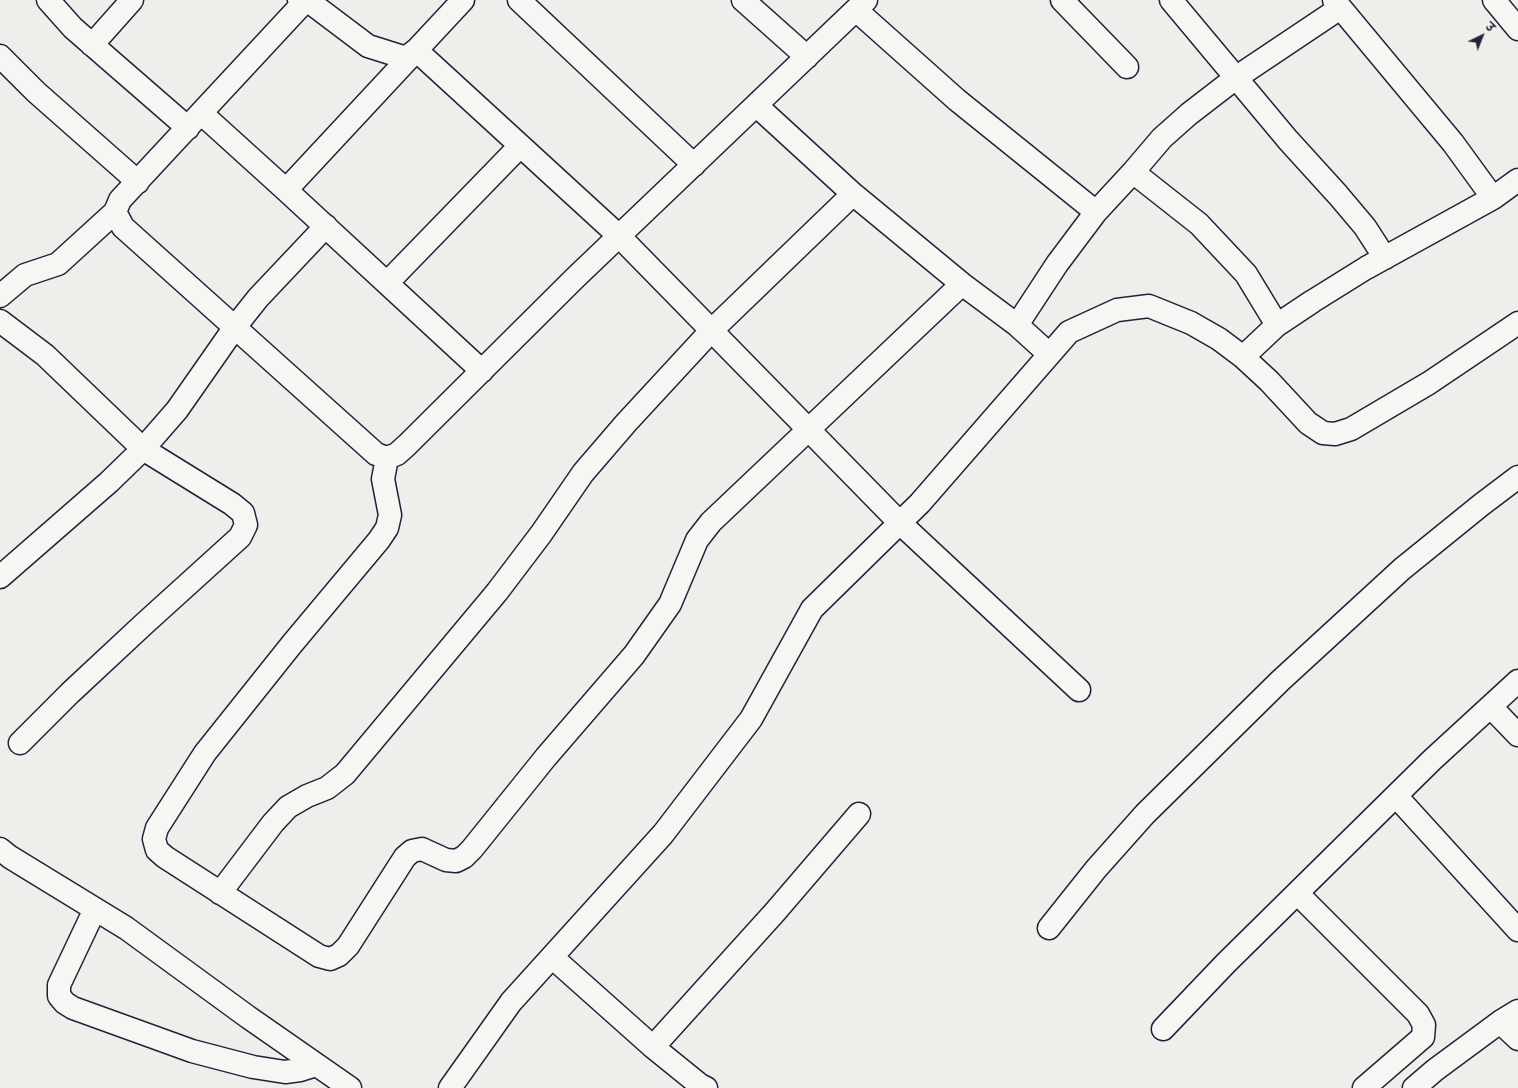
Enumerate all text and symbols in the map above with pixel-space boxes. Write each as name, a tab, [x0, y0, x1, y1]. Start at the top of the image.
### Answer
north arrow	[1462, 16, 1502, 56]
text: उ	[1483, 20, 1498, 35]

